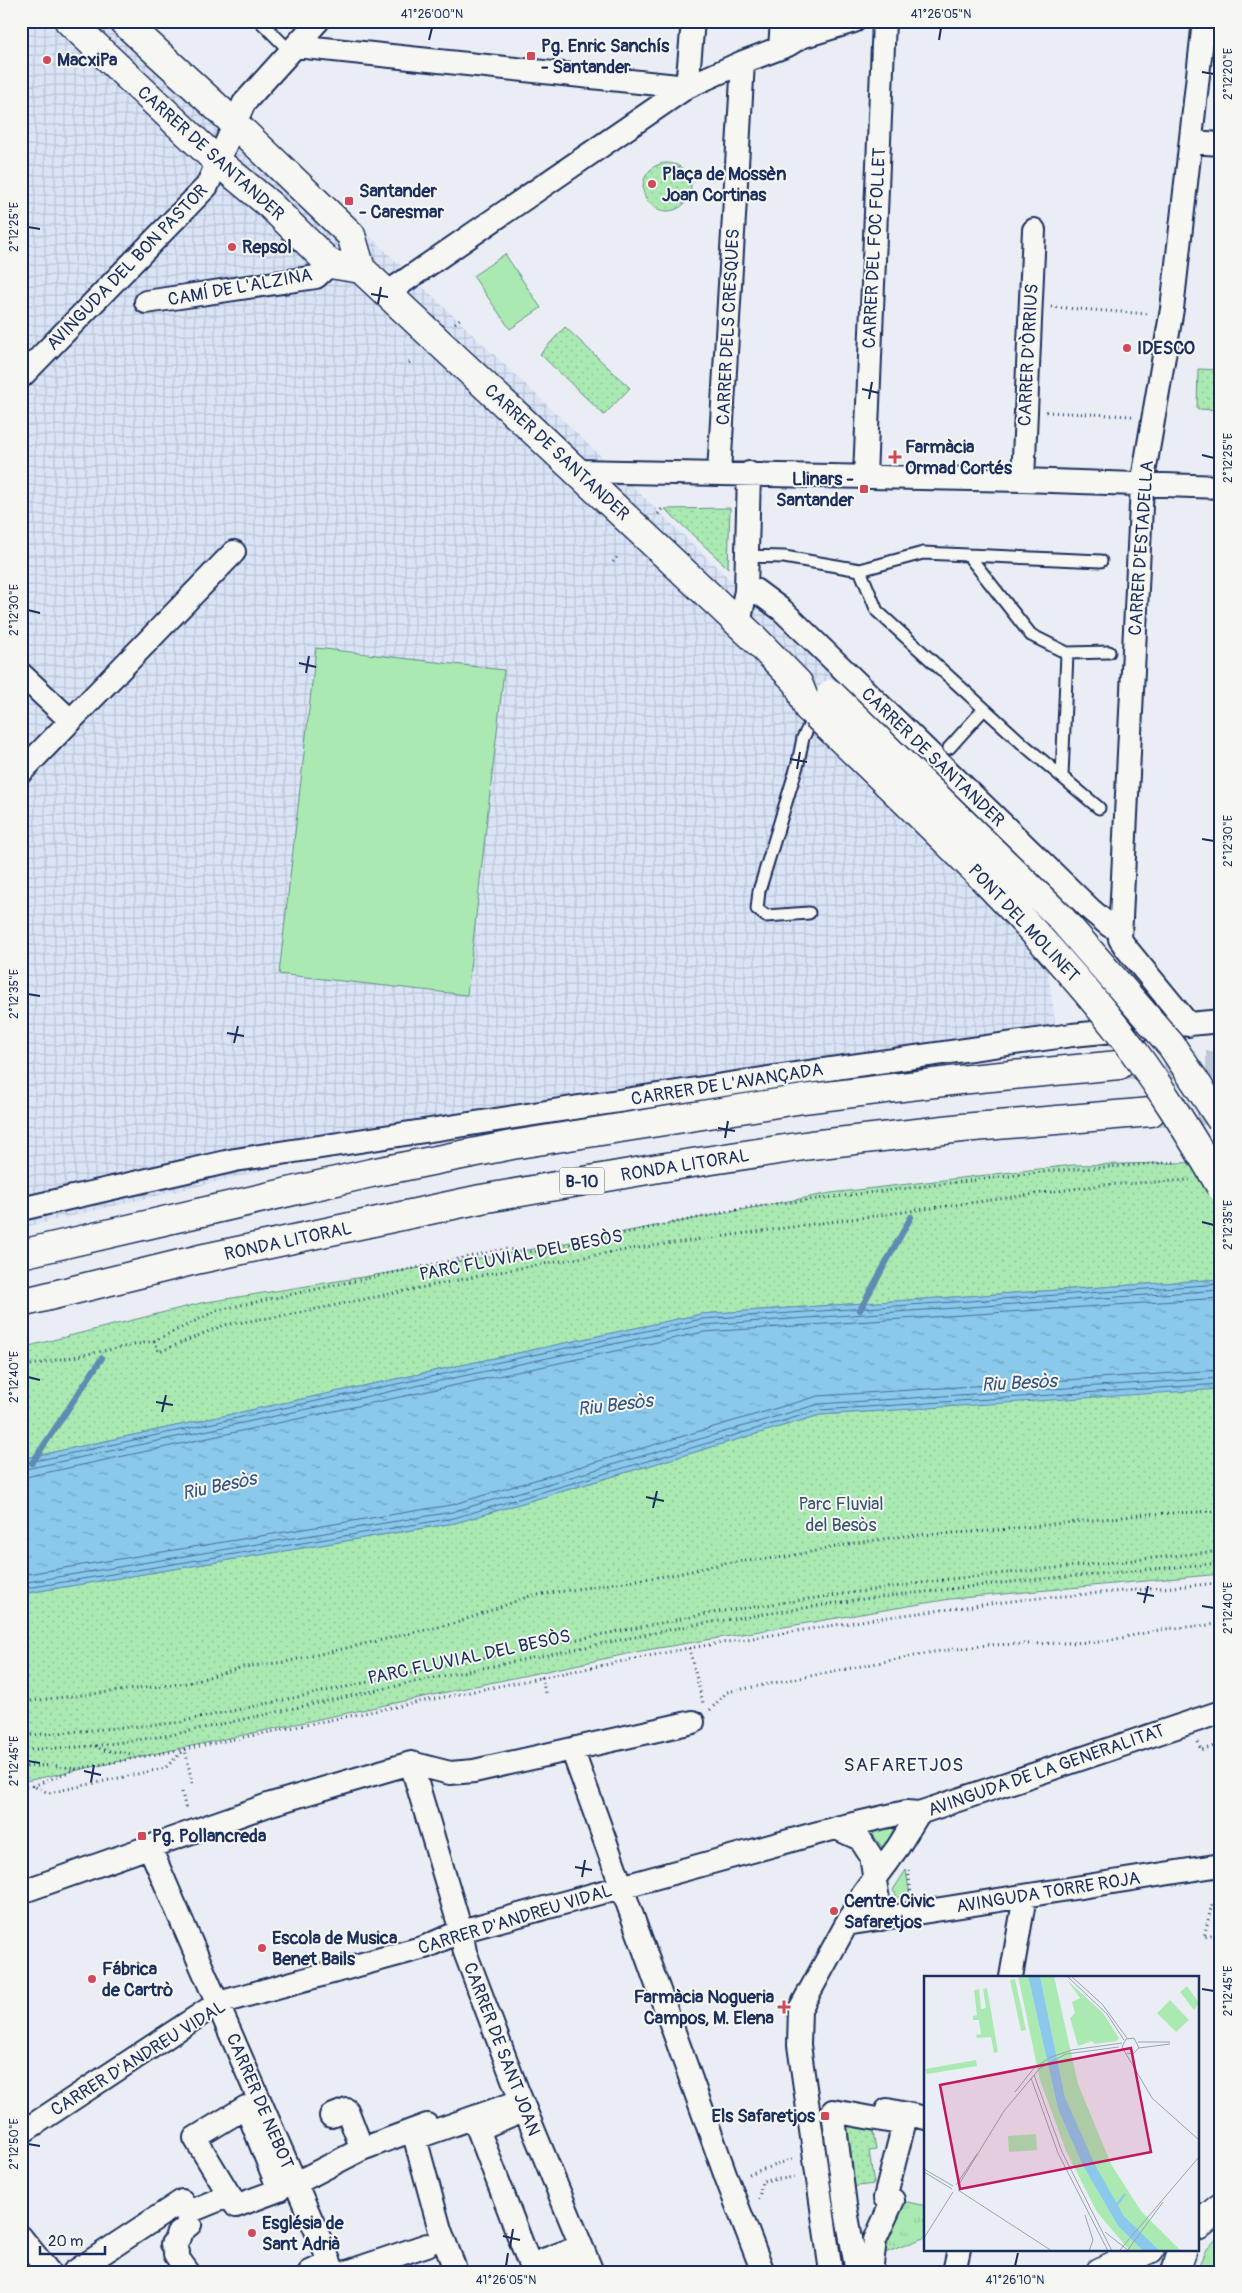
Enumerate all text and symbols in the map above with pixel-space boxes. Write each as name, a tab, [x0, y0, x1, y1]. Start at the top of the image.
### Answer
text: 41°26'00"N	[401, 7, 463, 22]
text: 41°26'05"N	[911, 7, 971, 22]
place label: Pg. Enric Sanchís - Santander	[541, 35, 670, 79]
text: 2°12'20"E	[1221, 48, 1236, 100]
place label: MacxiPa	[57, 49, 118, 72]
marker: Pg. Enric Sanchís - Santander	[525, 50, 537, 62]
marker: MacxiPa	[41, 54, 53, 66]
street label: CARRER DE SANTANDER	[132, 81, 289, 226]
street label: CARRER DEL FOC FOLLET	[858, 147, 891, 349]
place label: Plaça de Mossèn Joan Cortinas	[662, 163, 786, 207]
marker: Plaça de Mossèn Joan Cortinas	[646, 178, 658, 190]
street label: AVINGUDA DEL BON PASTOR	[42, 179, 213, 355]
place label: Santander - Caresmar	[359, 180, 444, 224]
marker: Santander - Caresmar	[343, 195, 355, 207]
text: 2°12'25"E	[7, 202, 22, 252]
street label: CARRER DELS CRESQUES	[712, 228, 745, 426]
place label: Repsol	[242, 236, 292, 259]
marker: Repsol	[226, 241, 238, 253]
street label: CAMÍ DE L'ALZINA	[166, 263, 314, 311]
street label: CARRER D'ÒRRIUS	[1013, 283, 1044, 427]
place label: IDESCO	[1137, 337, 1196, 360]
marker: IDESCO	[1121, 342, 1133, 354]
street label: CARRER DE SANTANDER	[479, 379, 634, 526]
text: 2°12'25"E	[1221, 433, 1236, 483]
place label: Farmàcia Ormad Cortés	[905, 436, 1013, 480]
marker: Farmàcia Ormad Cortés	[889, 451, 901, 463]
street label: CARRER D'ESTADELLA	[1124, 459, 1159, 637]
place label: Llinars - Santander	[776, 468, 855, 512]
marker: Llinars - Santander	[858, 483, 870, 495]
text: 2°12'30"E	[7, 584, 22, 636]
street label: CARRER DE SANTANDER	[856, 683, 1009, 832]
text: 2°12'30"E	[1221, 815, 1236, 867]
street label: PONT DEL MOLINET	[963, 859, 1084, 987]
text: 2°12'35"E	[7, 969, 22, 1019]
street label: CARRER DE L'AVANÇADA	[629, 1058, 825, 1111]
street label: RONDA LITORAL	[619, 1144, 751, 1187]
road number: B-10	[560, 1168, 604, 1194]
text: 2°12'35"E	[1221, 1200, 1236, 1250]
street label: RONDA LITORAL	[222, 1217, 354, 1266]
street label: PARC FLUVIAL DEL BESÒS	[417, 1224, 625, 1286]
text: 2°12'40"E	[7, 1351, 22, 1403]
water label: Riu Besòs	[981, 1369, 1060, 1397]
water label: Riu Besòs	[576, 1388, 657, 1422]
water label: Riu Besòs	[180, 1466, 261, 1506]
park label: Parc Fluvial del Besòs	[798, 1493, 884, 1537]
text: 2°12'40"E	[1221, 1582, 1236, 1634]
street label: PARC FLUVIAL DEL BESÒS	[366, 1625, 573, 1690]
street label: AVINGUDA DE LA GENERALITAT	[925, 1719, 1167, 1822]
text: 2°12'45"E	[7, 1736, 22, 1786]
district label: SAFARETJOS	[844, 1753, 964, 1777]
place label: Pg. Pollancreda	[152, 1825, 267, 1848]
marker: Pg. Pollancreda	[136, 1830, 148, 1842]
street label: AVINGUDA TORRE ROJA	[955, 1867, 1142, 1918]
street label: CARRER D'ANDREU VIDAL	[415, 1879, 615, 1960]
place label: Centre Civic Safaretjos	[844, 1890, 935, 1934]
marker: Centre Civic Safaretjos	[828, 1905, 840, 1917]
place label: Escola de Musica Benet Bails	[272, 1927, 398, 1971]
marker: Escola de Musica Benet Bails	[256, 1942, 268, 1954]
place label: Fábrica de Cartrò	[102, 1958, 173, 2002]
street label: CARRER DE SANT JOAN	[458, 1959, 545, 2139]
text: 2°12'45"E	[1221, 1966, 1236, 2016]
marker: Fábrica de Cartrò	[86, 1973, 98, 1985]
inset map	[924, 1976, 1200, 2250]
place label: Farmàcia Nogueria Campos, M. Elena	[634, 1986, 775, 2030]
street label: CARRER D'ANDREU VIDAL	[47, 1995, 230, 2122]
marker: Farmàcia Nogueria Campos, M. Elena	[778, 2001, 790, 2013]
street label: CARRER DE NEBOT	[221, 2030, 298, 2172]
place label: Els Safaretjos	[712, 2105, 816, 2128]
marker: Els Safaretjos	[819, 2110, 831, 2122]
text: 2°12'50"E	[7, 2118, 22, 2170]
place label: Església de Sant Adrià	[262, 2212, 345, 2256]
scale bar	[40, 2223, 105, 2255]
marker: Església de Sant Adrià	[246, 2227, 258, 2239]
text: 20 m	[48, 2232, 83, 2251]
text: 41°26'05"N	[476, 2273, 536, 2288]
text: 41°26'10"N	[986, 2273, 1044, 2288]

